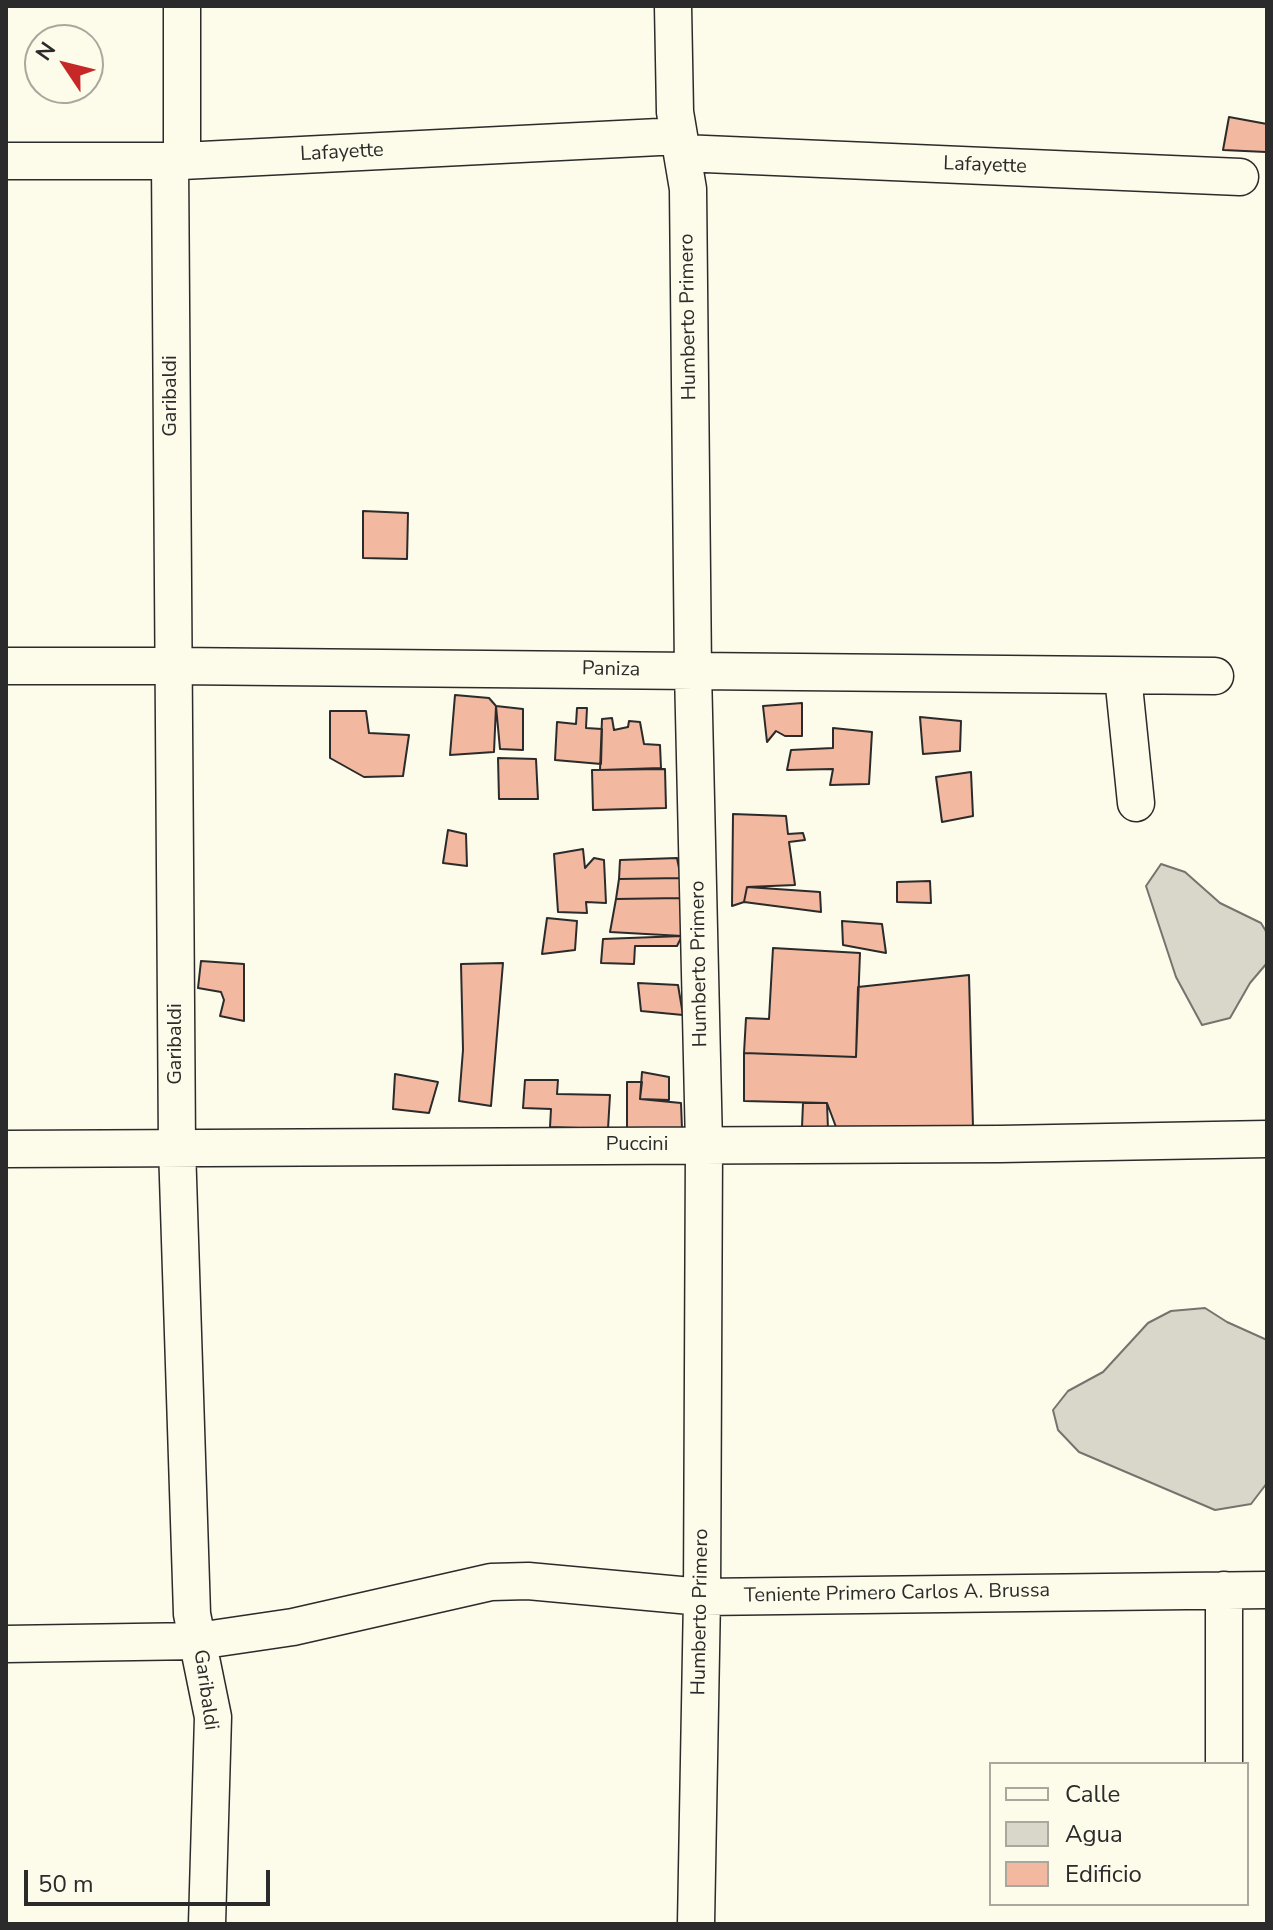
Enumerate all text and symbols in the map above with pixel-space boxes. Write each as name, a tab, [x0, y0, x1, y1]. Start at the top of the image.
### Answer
north arrow	[24, 24, 104, 104]
text: N	[29, 36, 63, 67]
street label: Lafayette	[300, 139, 384, 167]
street label: Lafayette	[943, 153, 1027, 179]
street label: Humberto Primero	[676, 233, 702, 401]
street label: Garibaldi	[159, 355, 183, 437]
street label: Paniza	[582, 657, 640, 683]
street label: Humberto Primero	[687, 880, 713, 1048]
street label: Garibaldi	[164, 1003, 188, 1085]
street label: Puccini	[606, 1133, 668, 1157]
street label: Humberto Primero	[688, 1528, 714, 1696]
street label: Teniente Primero Carlos A. Brussa	[744, 1579, 1050, 1609]
street label: Garibaldi	[187, 1648, 223, 1732]
legend	[989, 1762, 1249, 1906]
text: Calle	[1065, 1778, 1120, 1810]
text: Agua	[1065, 1818, 1123, 1850]
scale bar	[28, 1854, 274, 1904]
text: Edificio	[1065, 1858, 1142, 1890]
text: 50 m	[38, 1868, 94, 1900]

